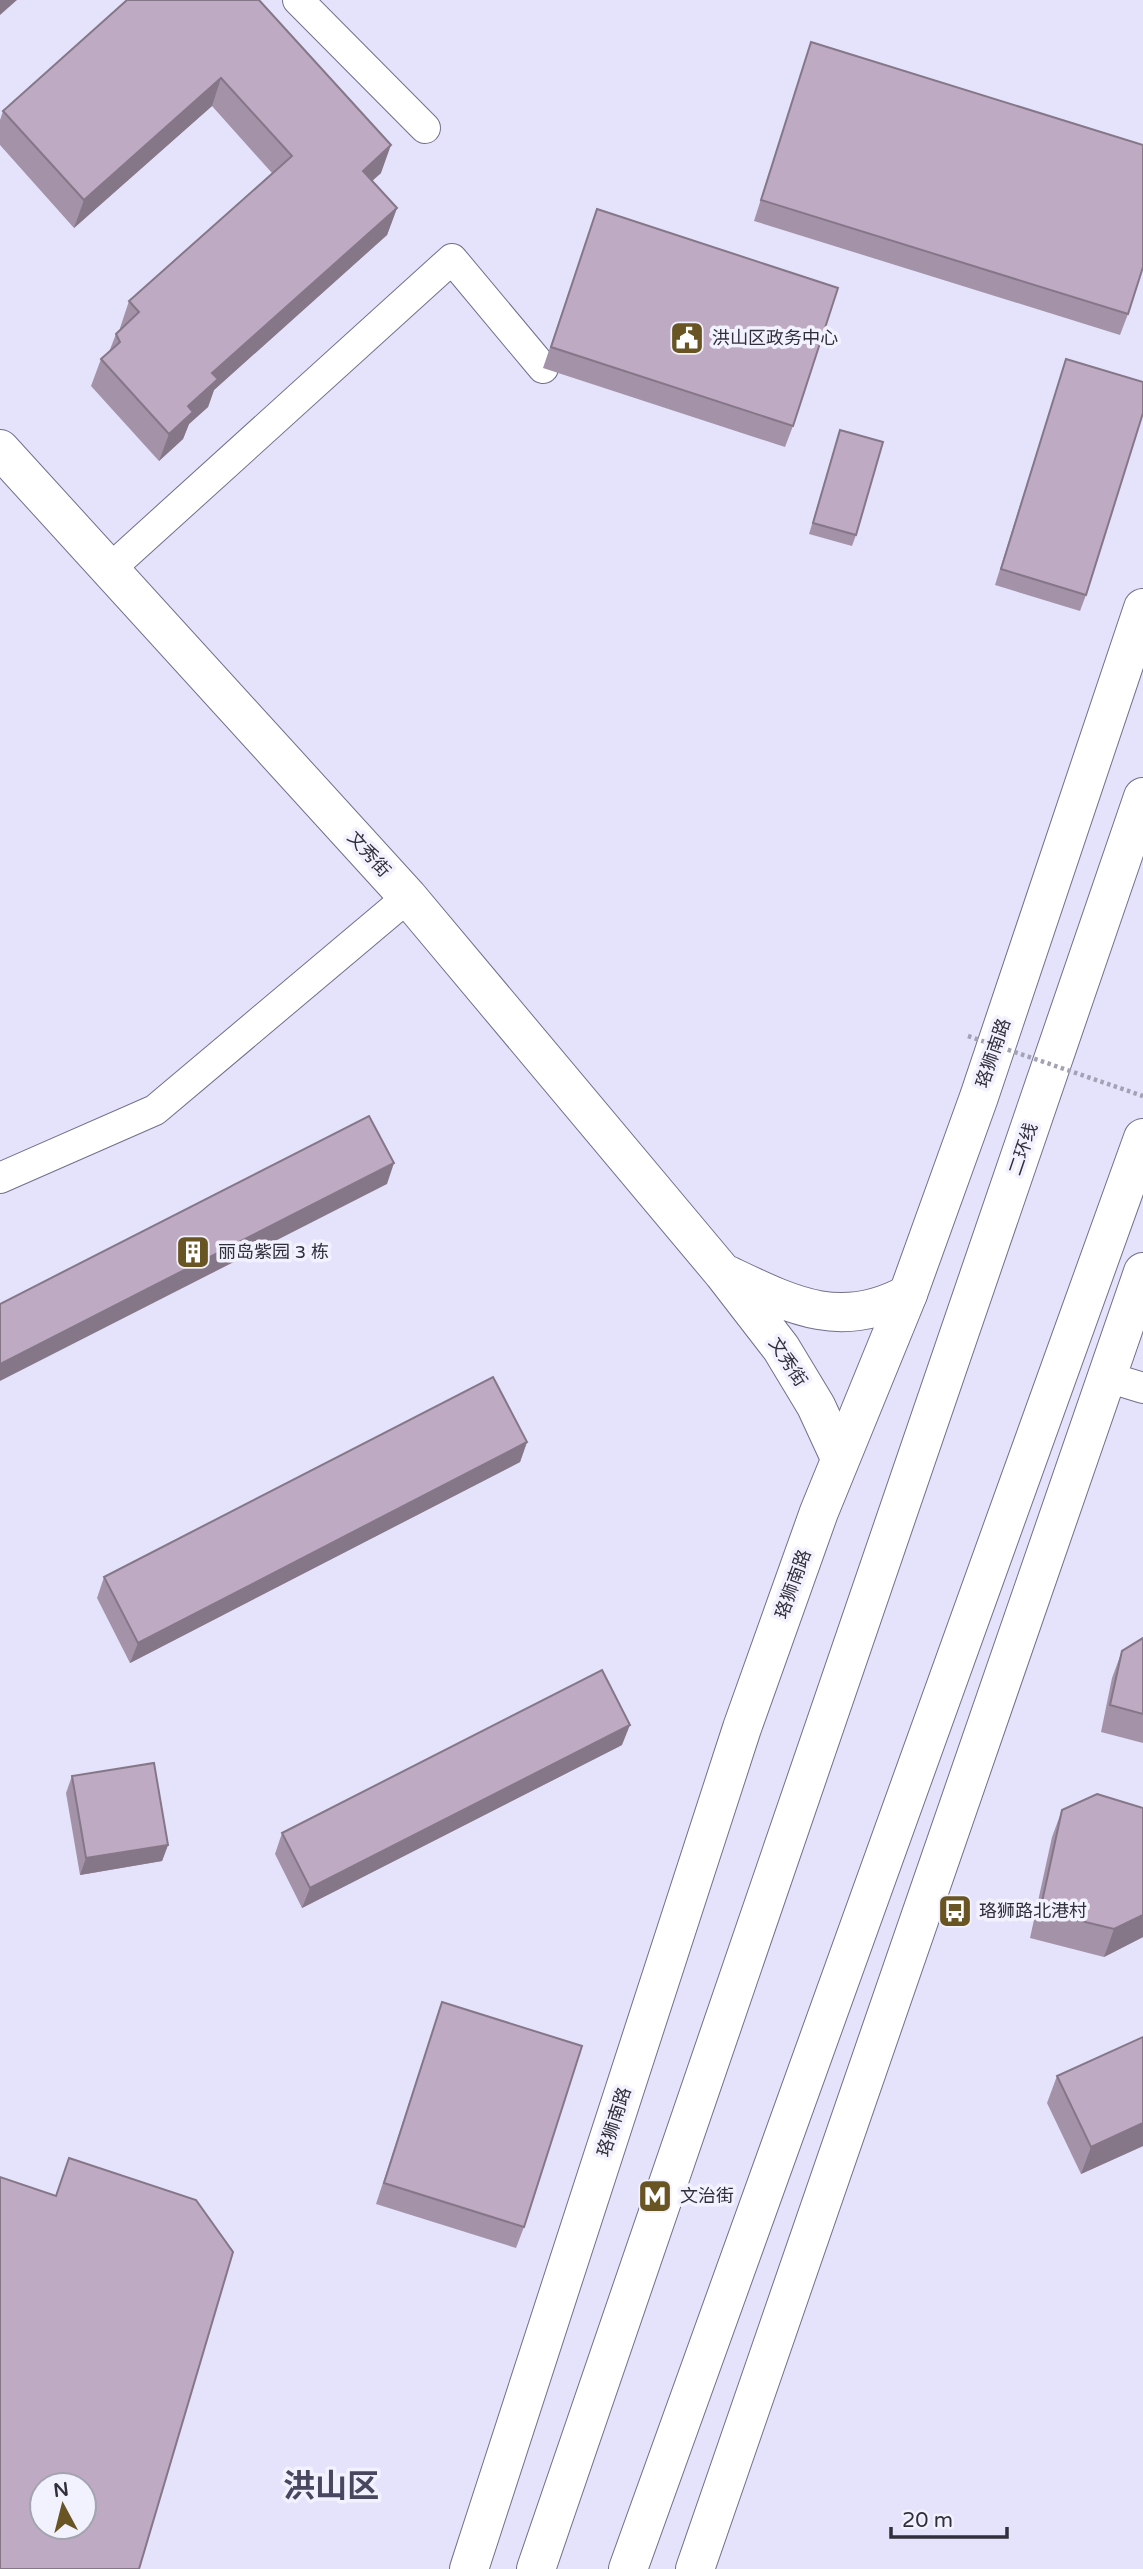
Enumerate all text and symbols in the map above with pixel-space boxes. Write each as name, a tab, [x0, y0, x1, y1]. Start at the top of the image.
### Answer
public building icon: 洪山区政务中心	[668, 319, 706, 357]
place label: 洪山区政务中心	[712, 327, 838, 349]
street label: 文秀街	[343, 827, 395, 881]
street label: 珞狮南路	[971, 1015, 1015, 1091]
street label: 二环线	[1004, 1120, 1042, 1178]
building icon: 丽岛紫园 3 栋	[174, 1233, 212, 1271]
place label: 丽岛紫园 3 栋	[218, 1241, 329, 1263]
street label: 文秀街	[764, 1333, 812, 1391]
street label: 珞狮南路	[770, 1546, 816, 1622]
bus stop icon: 珞狮路北港村	[936, 1892, 974, 1930]
place label: 珞狮路北港村	[979, 1900, 1087, 1922]
street label: 珞狮南路	[592, 2084, 636, 2160]
metro station icon: 文治街	[636, 2177, 674, 2215]
place label: 文治街	[680, 2185, 734, 2207]
district label: 洪山区	[283, 2468, 379, 2506]
north arrow	[28, 2471, 98, 2541]
text: N	[52, 2478, 70, 2502]
scale bar	[891, 2496, 1006, 2540]
text: 20 m	[902, 2508, 953, 2533]

